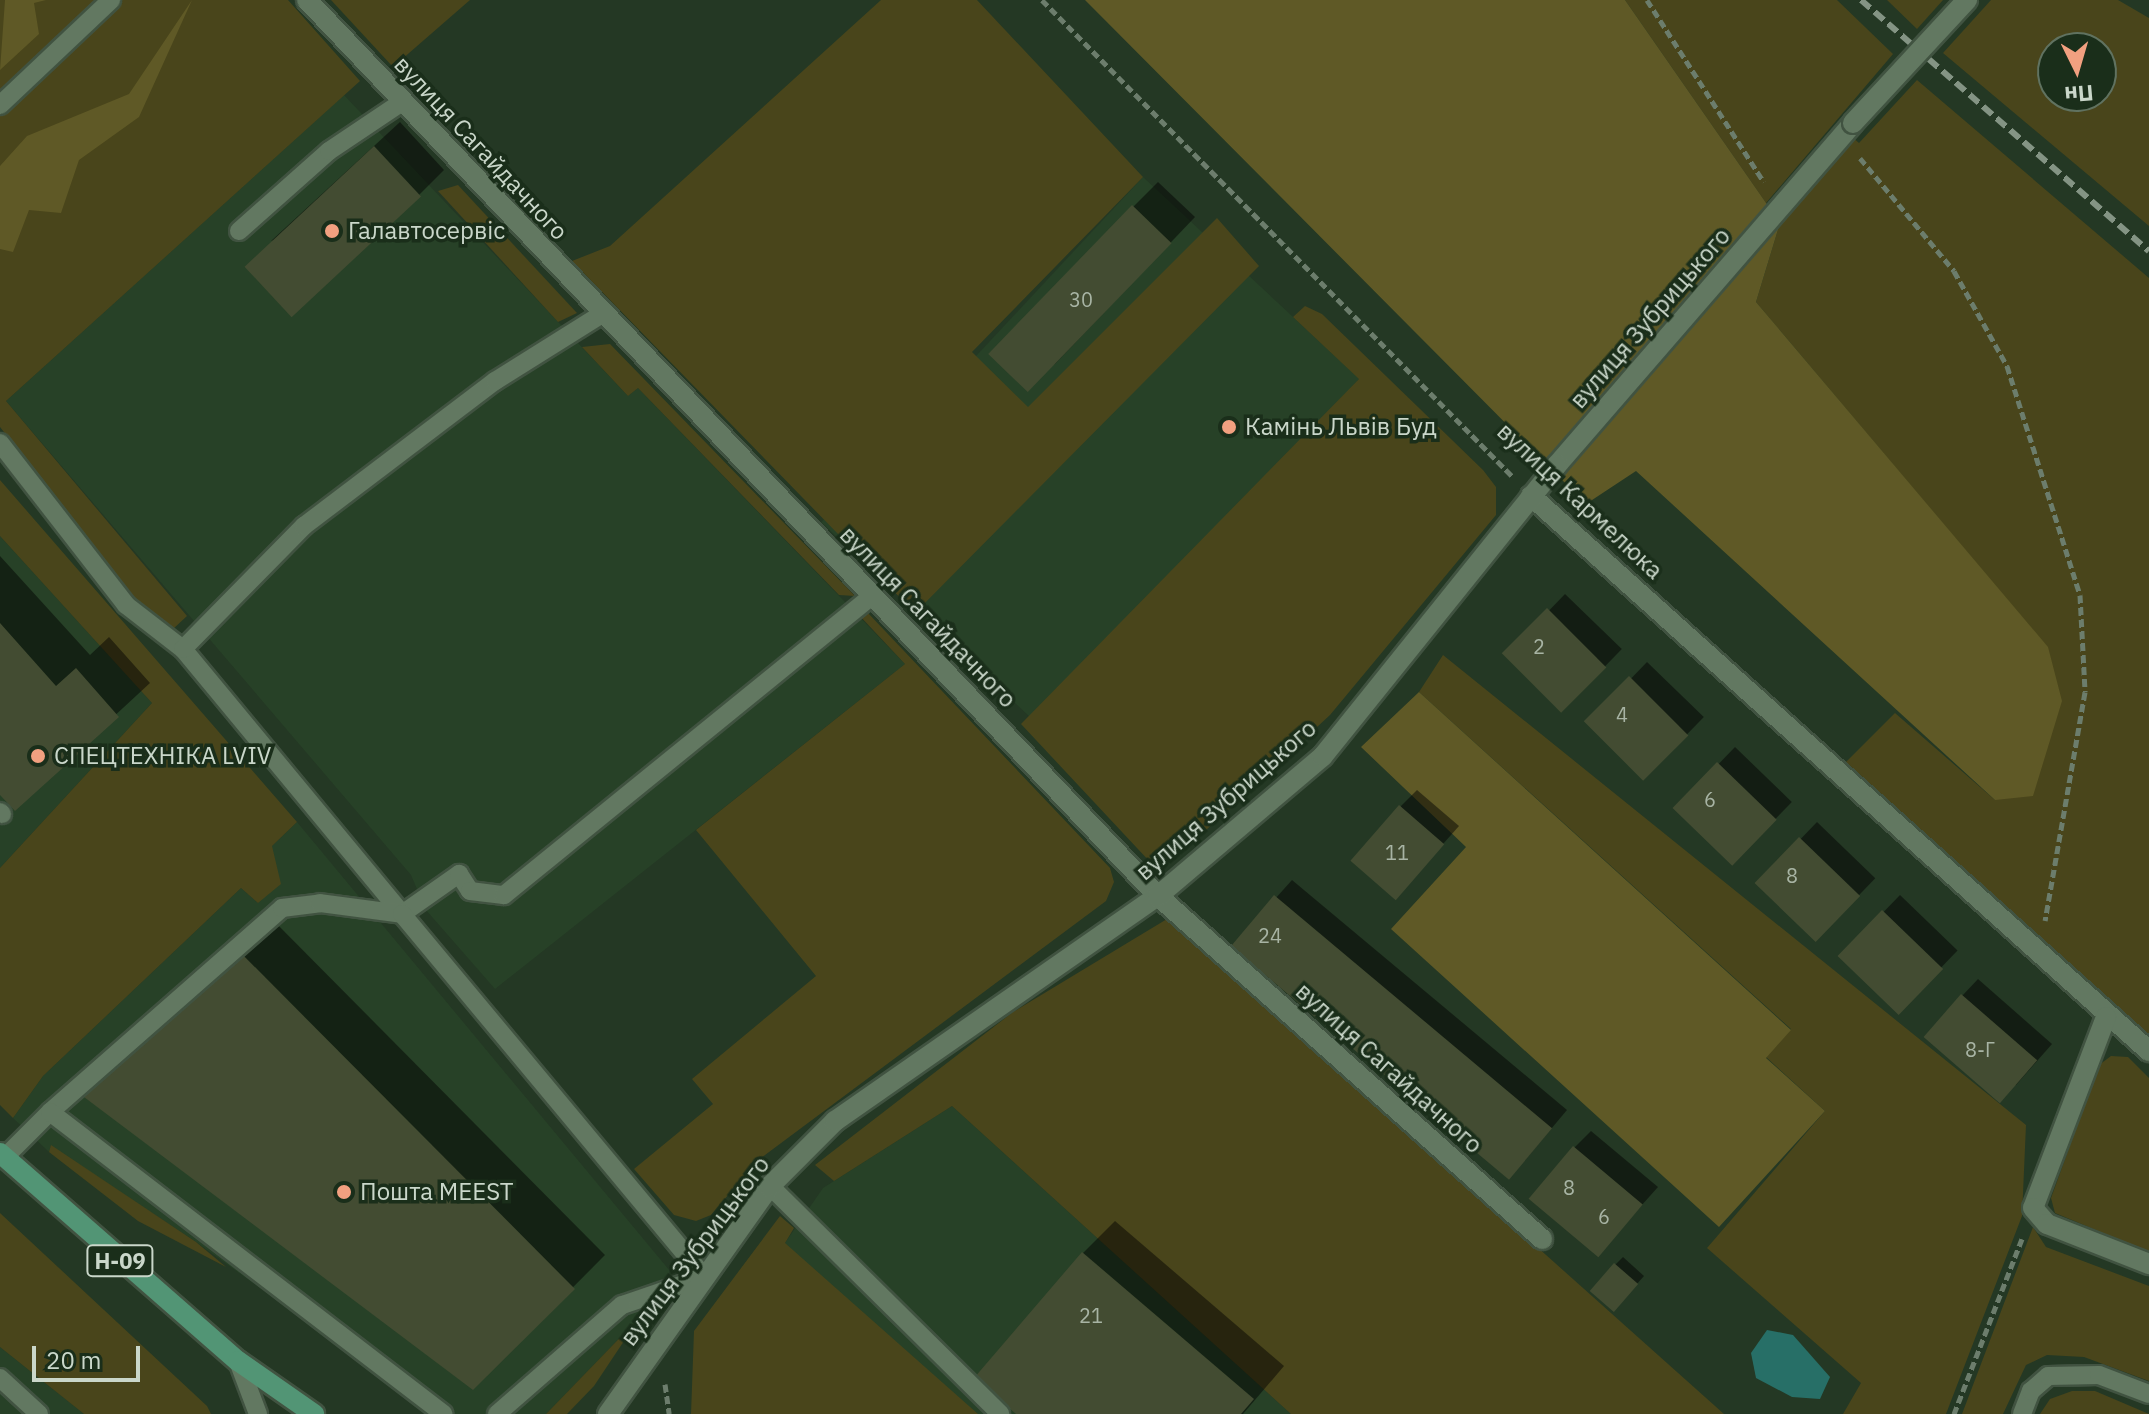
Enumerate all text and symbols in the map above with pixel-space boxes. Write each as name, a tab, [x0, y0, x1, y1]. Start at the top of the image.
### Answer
north arrow	[2037, 32, 2117, 112]
street label: вулиця Сагайдачного	[388, 50, 574, 246]
text: Пн	[2063, 79, 2095, 110]
place label: Галавтосервіс	[348, 217, 505, 245]
marker: Галавтосервіс	[323, 222, 341, 240]
street label: вулиця Зубрицького	[1564, 222, 1736, 414]
house number: 30	[1069, 287, 1093, 311]
place label: Камінь Львів Буд	[1245, 413, 1437, 441]
street label: вулиця Кармелюка	[1491, 417, 1669, 585]
marker: Камінь Львів Буд	[1220, 418, 1238, 436]
street label: вулиця Сагайдачного	[834, 520, 1022, 714]
house number: 2	[1533, 634, 1545, 658]
house number: 4	[1616, 702, 1628, 726]
street label: вулиця Зубрицького	[1130, 714, 1322, 886]
place label: СПЕЦТЕХНІКА LVIV	[54, 742, 271, 770]
marker: СПЕЦТЕХНІКА LVIV	[29, 747, 47, 765]
house number: 6	[1704, 787, 1716, 811]
house number: 11	[1385, 840, 1409, 864]
house number: 8	[1786, 863, 1798, 887]
house number: 24	[1258, 923, 1282, 947]
street label: вулиця Сагайдачного	[1290, 977, 1488, 1159]
house number: 8-Г	[1965, 1037, 1995, 1061]
street label: вулиця Зубрицького	[614, 1151, 776, 1351]
house number: 8	[1563, 1175, 1575, 1199]
place label: Пошта MEEST	[360, 1178, 514, 1206]
marker: Пошта MEEST	[335, 1183, 353, 1201]
house number: 6	[1598, 1204, 1610, 1228]
road number: Н-09	[86, 1243, 154, 1279]
house number: 21	[1079, 1303, 1103, 1327]
scale bar	[36, 1330, 144, 1380]
text: 20 m	[46, 1344, 101, 1376]

